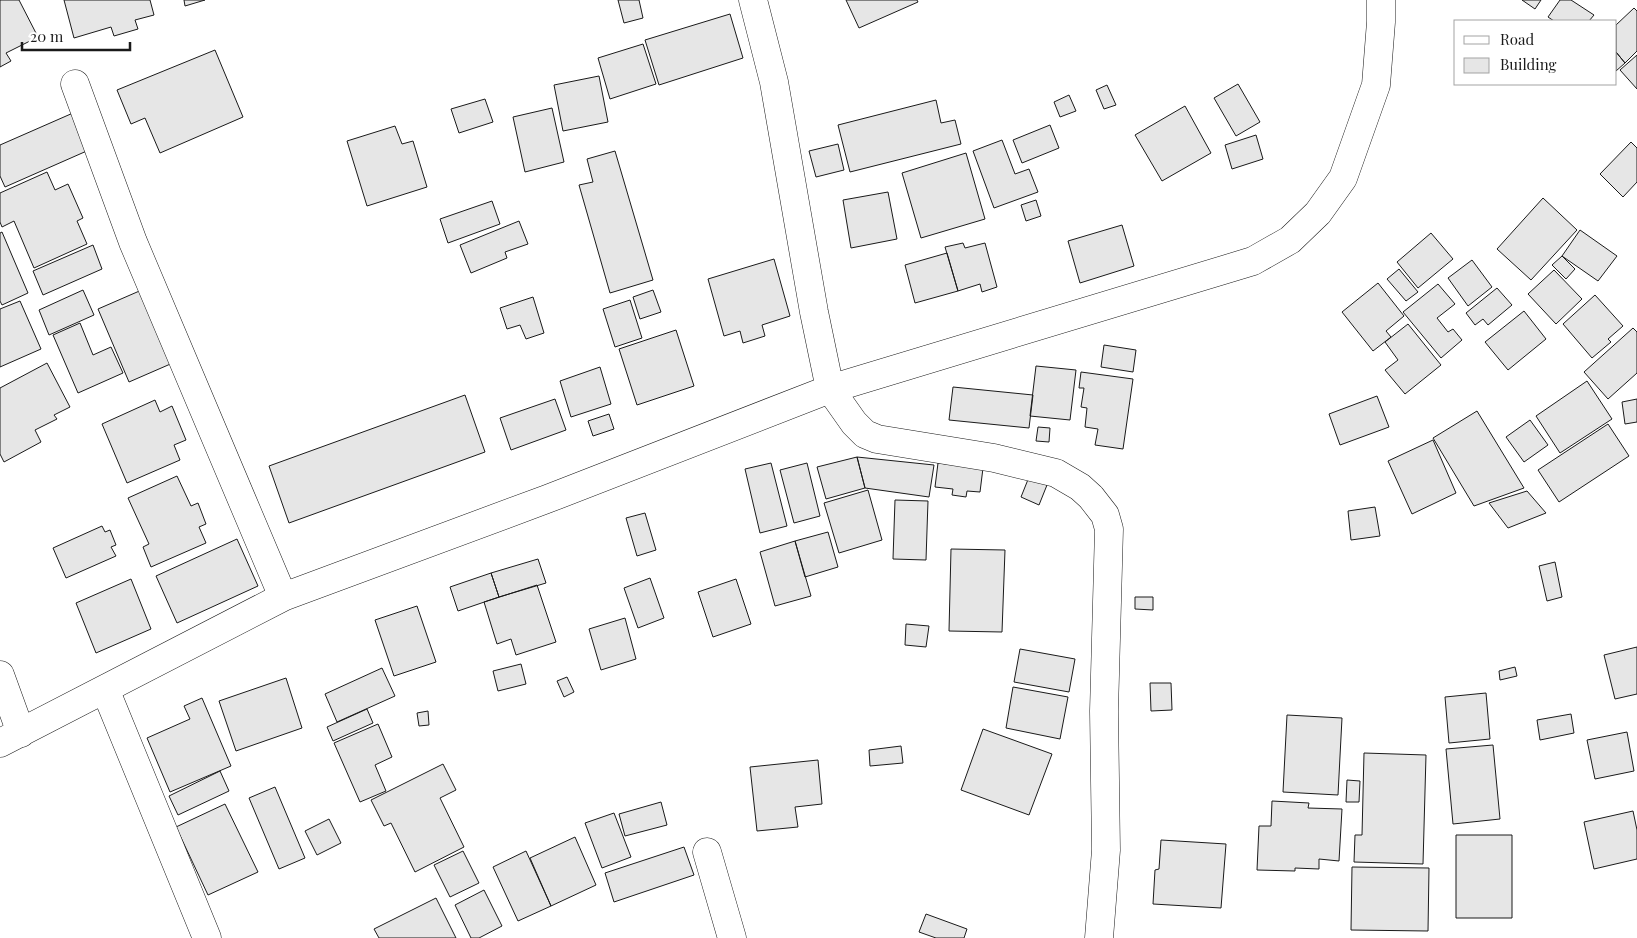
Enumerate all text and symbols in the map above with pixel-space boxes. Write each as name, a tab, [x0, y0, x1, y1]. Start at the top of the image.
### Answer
scale bar	[22, 20, 130, 52]
legend	[1454, 20, 1617, 85]
text: 20 m	[30, 26, 64, 46]
text: Road	[1500, 29, 1534, 49]
text: Building	[1500, 54, 1557, 74]

